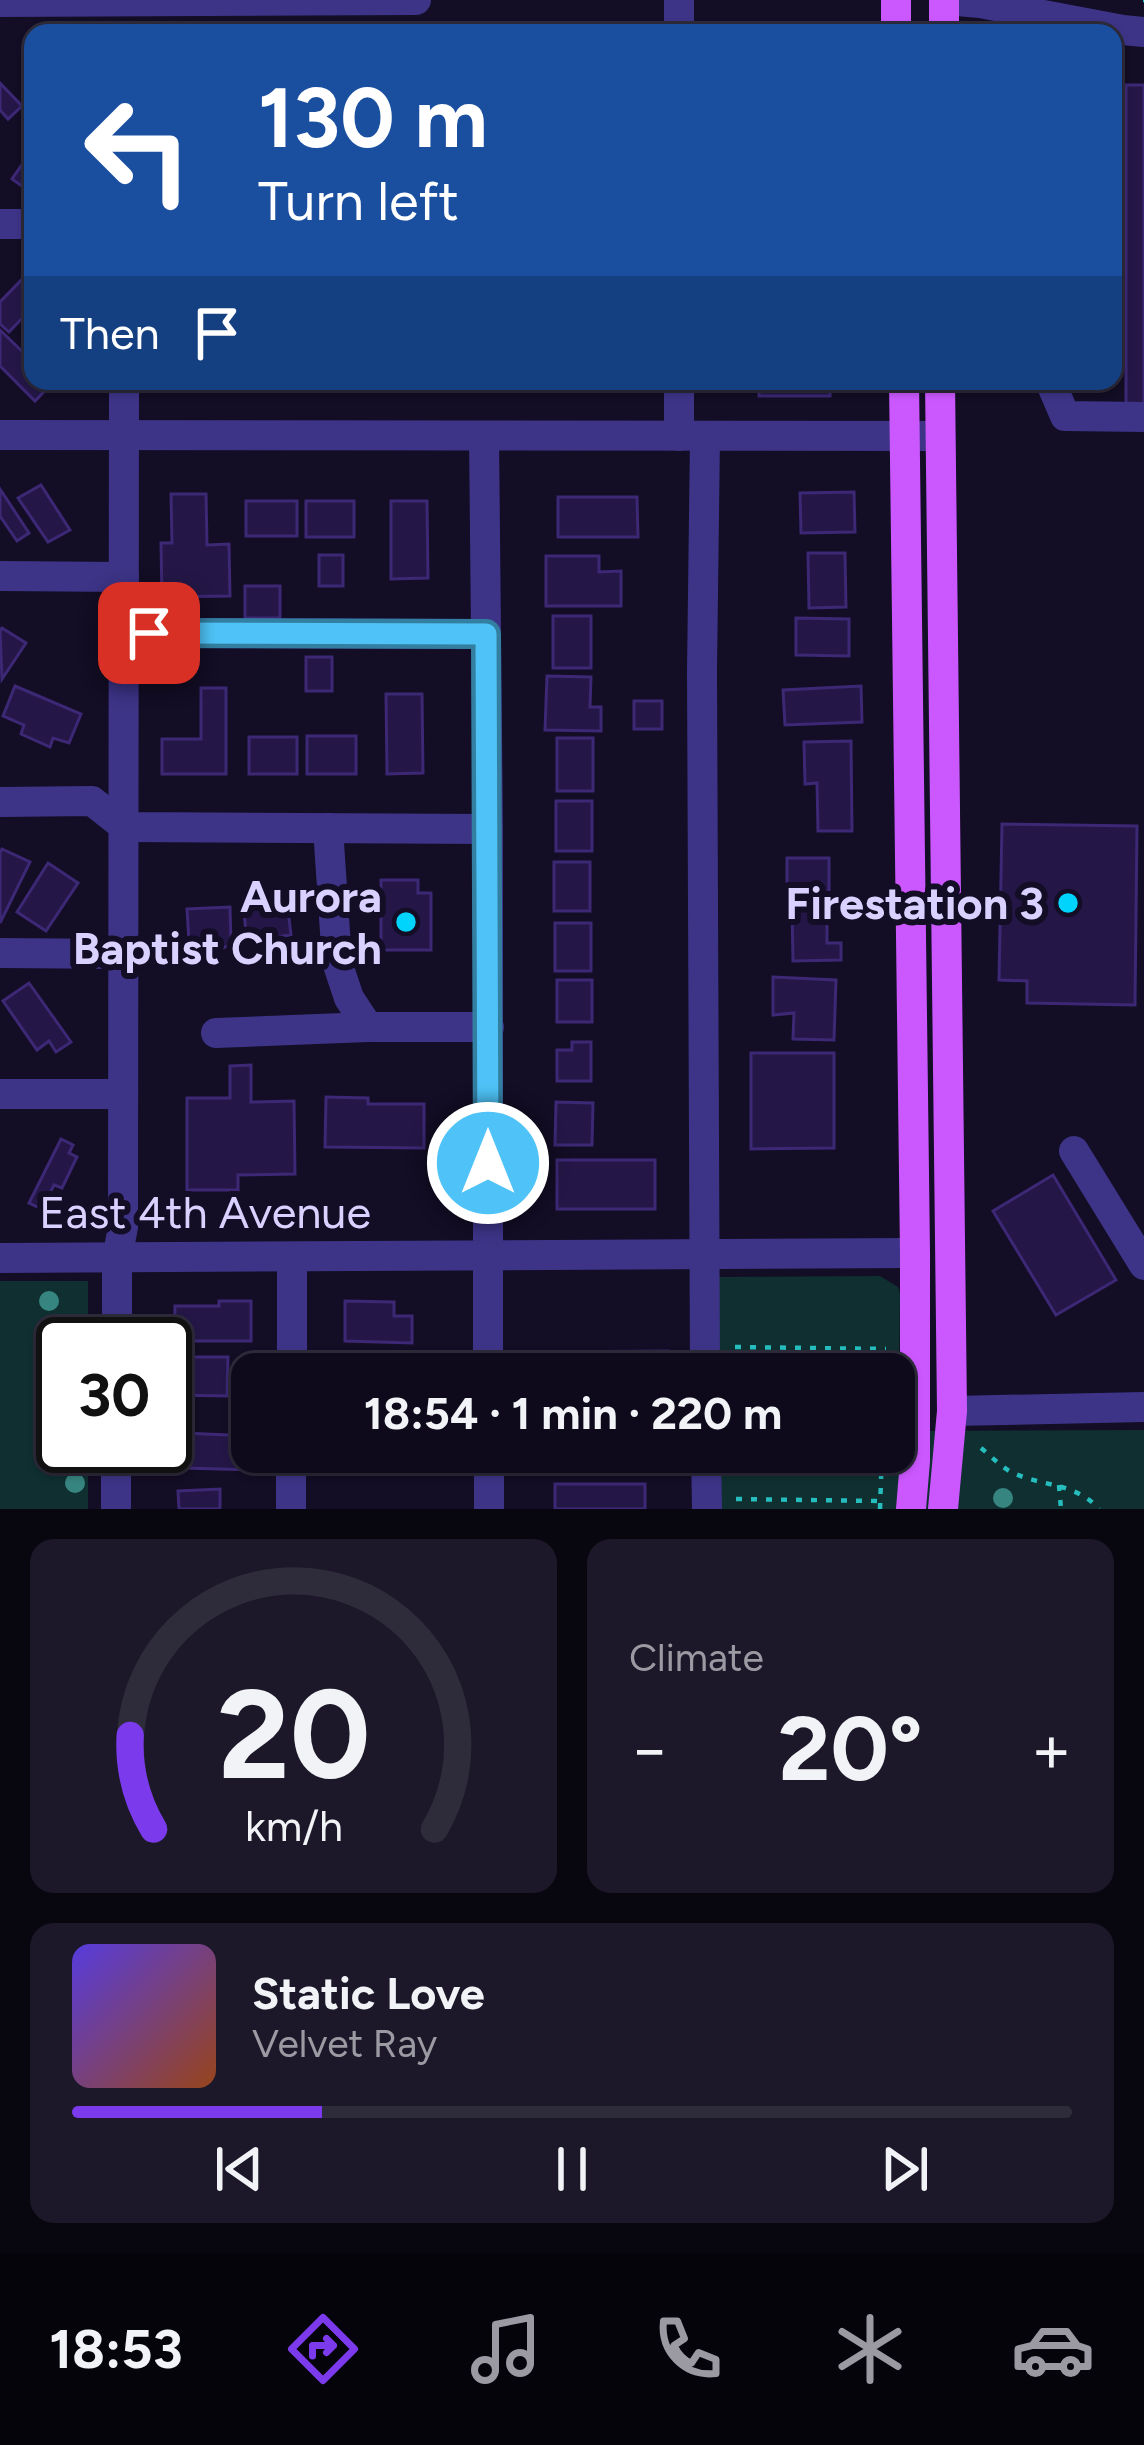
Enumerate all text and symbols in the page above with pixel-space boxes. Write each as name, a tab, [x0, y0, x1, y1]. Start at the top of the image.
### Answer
text: 130 m	[258, 67, 488, 168]
icon: left	[60, 72, 216, 228]
text: Turn left	[258, 169, 459, 234]
icon: arrive	[184, 300, 250, 366]
text: Then	[60, 306, 160, 360]
pin	[98, 582, 200, 684]
icon: arrive	[116, 600, 182, 666]
place label: Aurora Baptist Church	[73, 869, 382, 975]
place label: Firestation 3	[785, 876, 1044, 930]
marker: Firestation 3	[1055, 890, 1081, 916]
marker: Aurora Baptist Church	[393, 909, 419, 935]
position arrow	[425, 1100, 551, 1226]
street label: East 4th Avenue	[39, 1185, 371, 1239]
speed limit sign: 30	[36, 1317, 192, 1473]
text: 18:54 · 1 min · 220 m	[364, 1386, 782, 1440]
text: Climate	[629, 1634, 764, 1681]
text: 20	[217, 1659, 370, 1809]
text: 20°	[778, 1694, 923, 1803]
text: −	[629, 1709, 670, 1789]
text: +	[1031, 1709, 1072, 1789]
text: km/h	[245, 1800, 342, 1852]
text: Static Love	[252, 1966, 485, 2020]
text: Velvet Ray	[252, 2020, 437, 2067]
icon: previous	[206, 2136, 272, 2202]
icon: pause	[539, 2136, 605, 2202]
icon: next	[872, 2136, 938, 2202]
icon: directions	[281, 2307, 365, 2391]
icon: music	[464, 2307, 548, 2391]
icon: phone	[646, 2307, 730, 2391]
icon: climate	[828, 2307, 912, 2391]
icon: car	[1011, 2307, 1095, 2391]
text: 18:53	[49, 2317, 183, 2382]

